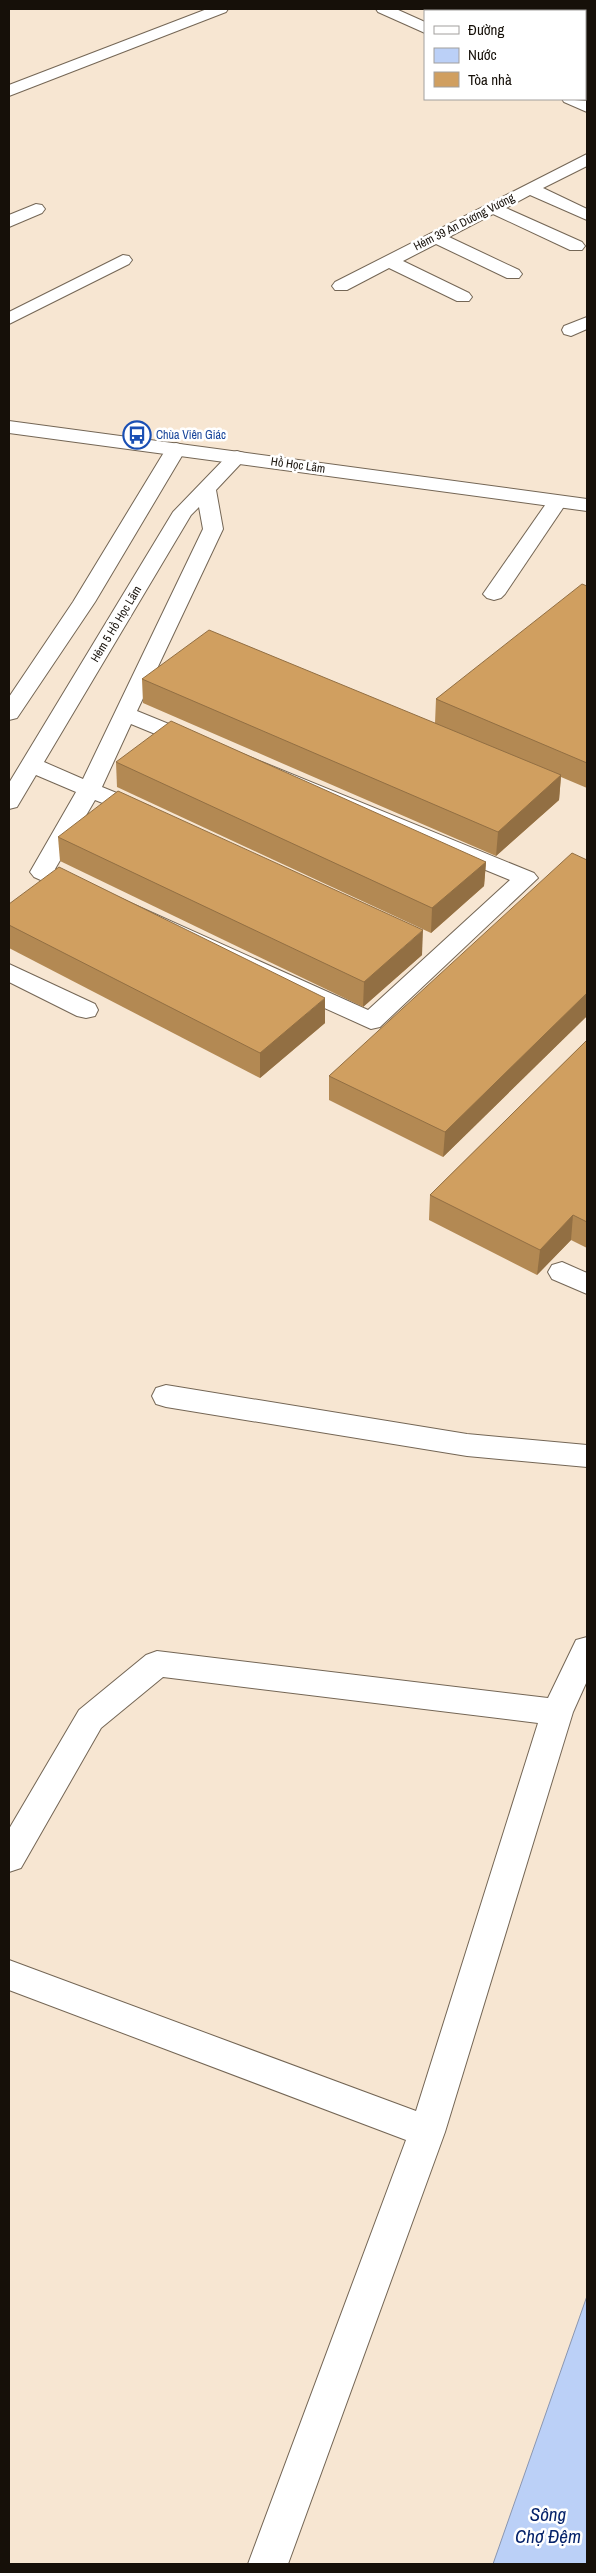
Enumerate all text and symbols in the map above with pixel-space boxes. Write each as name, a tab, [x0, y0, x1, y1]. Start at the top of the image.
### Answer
legend	[424, 10, 586, 100]
text: Đường	[468, 19, 504, 40]
text: Nước	[468, 44, 497, 65]
text: Tòa nhà	[468, 69, 512, 90]
street label: Hẻm 39 An Dương Vương	[411, 189, 518, 254]
bus stop icon: Chùa Viên Giác	[122, 420, 152, 450]
place label: Chùa Viên Giác	[156, 427, 226, 443]
street label: Hồ Học Lãm	[270, 453, 326, 477]
street label: Hẻm 5 Hồ Học Lãm	[87, 583, 145, 665]
water label: Sông Chợ Đệm	[515, 2501, 581, 2549]

